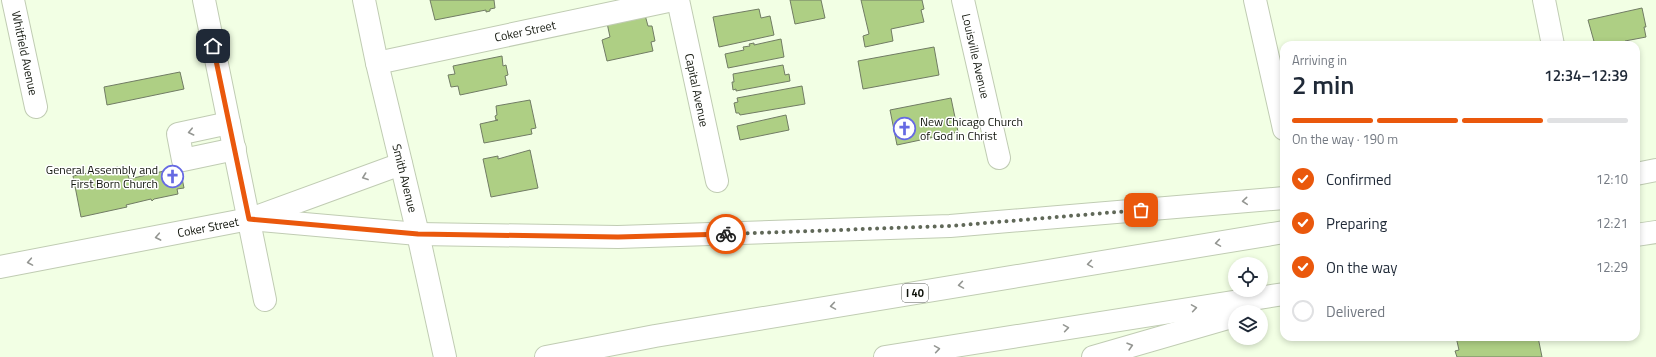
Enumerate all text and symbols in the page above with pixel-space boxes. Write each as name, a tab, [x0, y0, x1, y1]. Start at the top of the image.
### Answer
street label: Whitfield Avenue	[7, 9, 43, 97]
street label: Louisville Avenue	[957, 12, 995, 100]
street label: Coker Street	[493, 15, 558, 47]
pin	[196, 29, 230, 63]
icon: home	[202, 35, 224, 57]
text: Arriving in	[1292, 50, 1347, 70]
street label: Capital Avenue	[680, 52, 714, 128]
text: 12:34–12:39	[1544, 64, 1628, 87]
text: 2 min	[1292, 65, 1355, 104]
place label: New Chicago Church of God in Christ	[920, 112, 1023, 145]
church icon: New Chicago Church of God in Christ	[891, 115, 917, 141]
one-way arrow	[188, 127, 194, 135]
text: On the way · 190 m	[1292, 129, 1398, 149]
street label: Smith Avenue	[387, 142, 423, 214]
place label: General Assembly and First Born Church	[46, 160, 158, 193]
church icon: General Assembly and First Born Church	[160, 163, 186, 189]
icon: check	[1292, 168, 1314, 190]
text: Confirmed	[1326, 168, 1391, 191]
text: 12:10	[1596, 169, 1628, 189]
one-way arrow	[361, 173, 368, 181]
pin	[1124, 193, 1158, 227]
one-way arrow	[1242, 196, 1248, 205]
icon: bag	[1130, 199, 1152, 221]
street label: Coker Street	[176, 212, 241, 242]
icon: check	[1292, 212, 1314, 234]
text: Preparing	[1326, 212, 1387, 235]
text: 12:21	[1596, 213, 1628, 233]
courier	[706, 214, 746, 254]
icon: bike	[715, 223, 737, 245]
one-way arrow	[155, 233, 161, 241]
one-way arrow	[1215, 238, 1221, 247]
icon: check	[1292, 256, 1314, 278]
text: On the way	[1326, 256, 1398, 279]
one-way arrow	[27, 257, 33, 266]
map controls	[1228, 257, 1268, 345]
button: locate	[1228, 257, 1268, 297]
text: 12:29	[1596, 257, 1628, 277]
one-way arrow	[1087, 259, 1093, 268]
one-way arrow	[958, 280, 964, 289]
road number: I 40	[902, 284, 928, 302]
text: Delivered	[1326, 300, 1385, 323]
one-way arrow	[830, 301, 836, 310]
one-way arrow	[1191, 304, 1197, 313]
button: layers	[1228, 305, 1268, 345]
one-way arrow	[1062, 324, 1069, 333]
one-way arrow	[1126, 342, 1133, 351]
one-way arrow	[934, 345, 940, 354]

